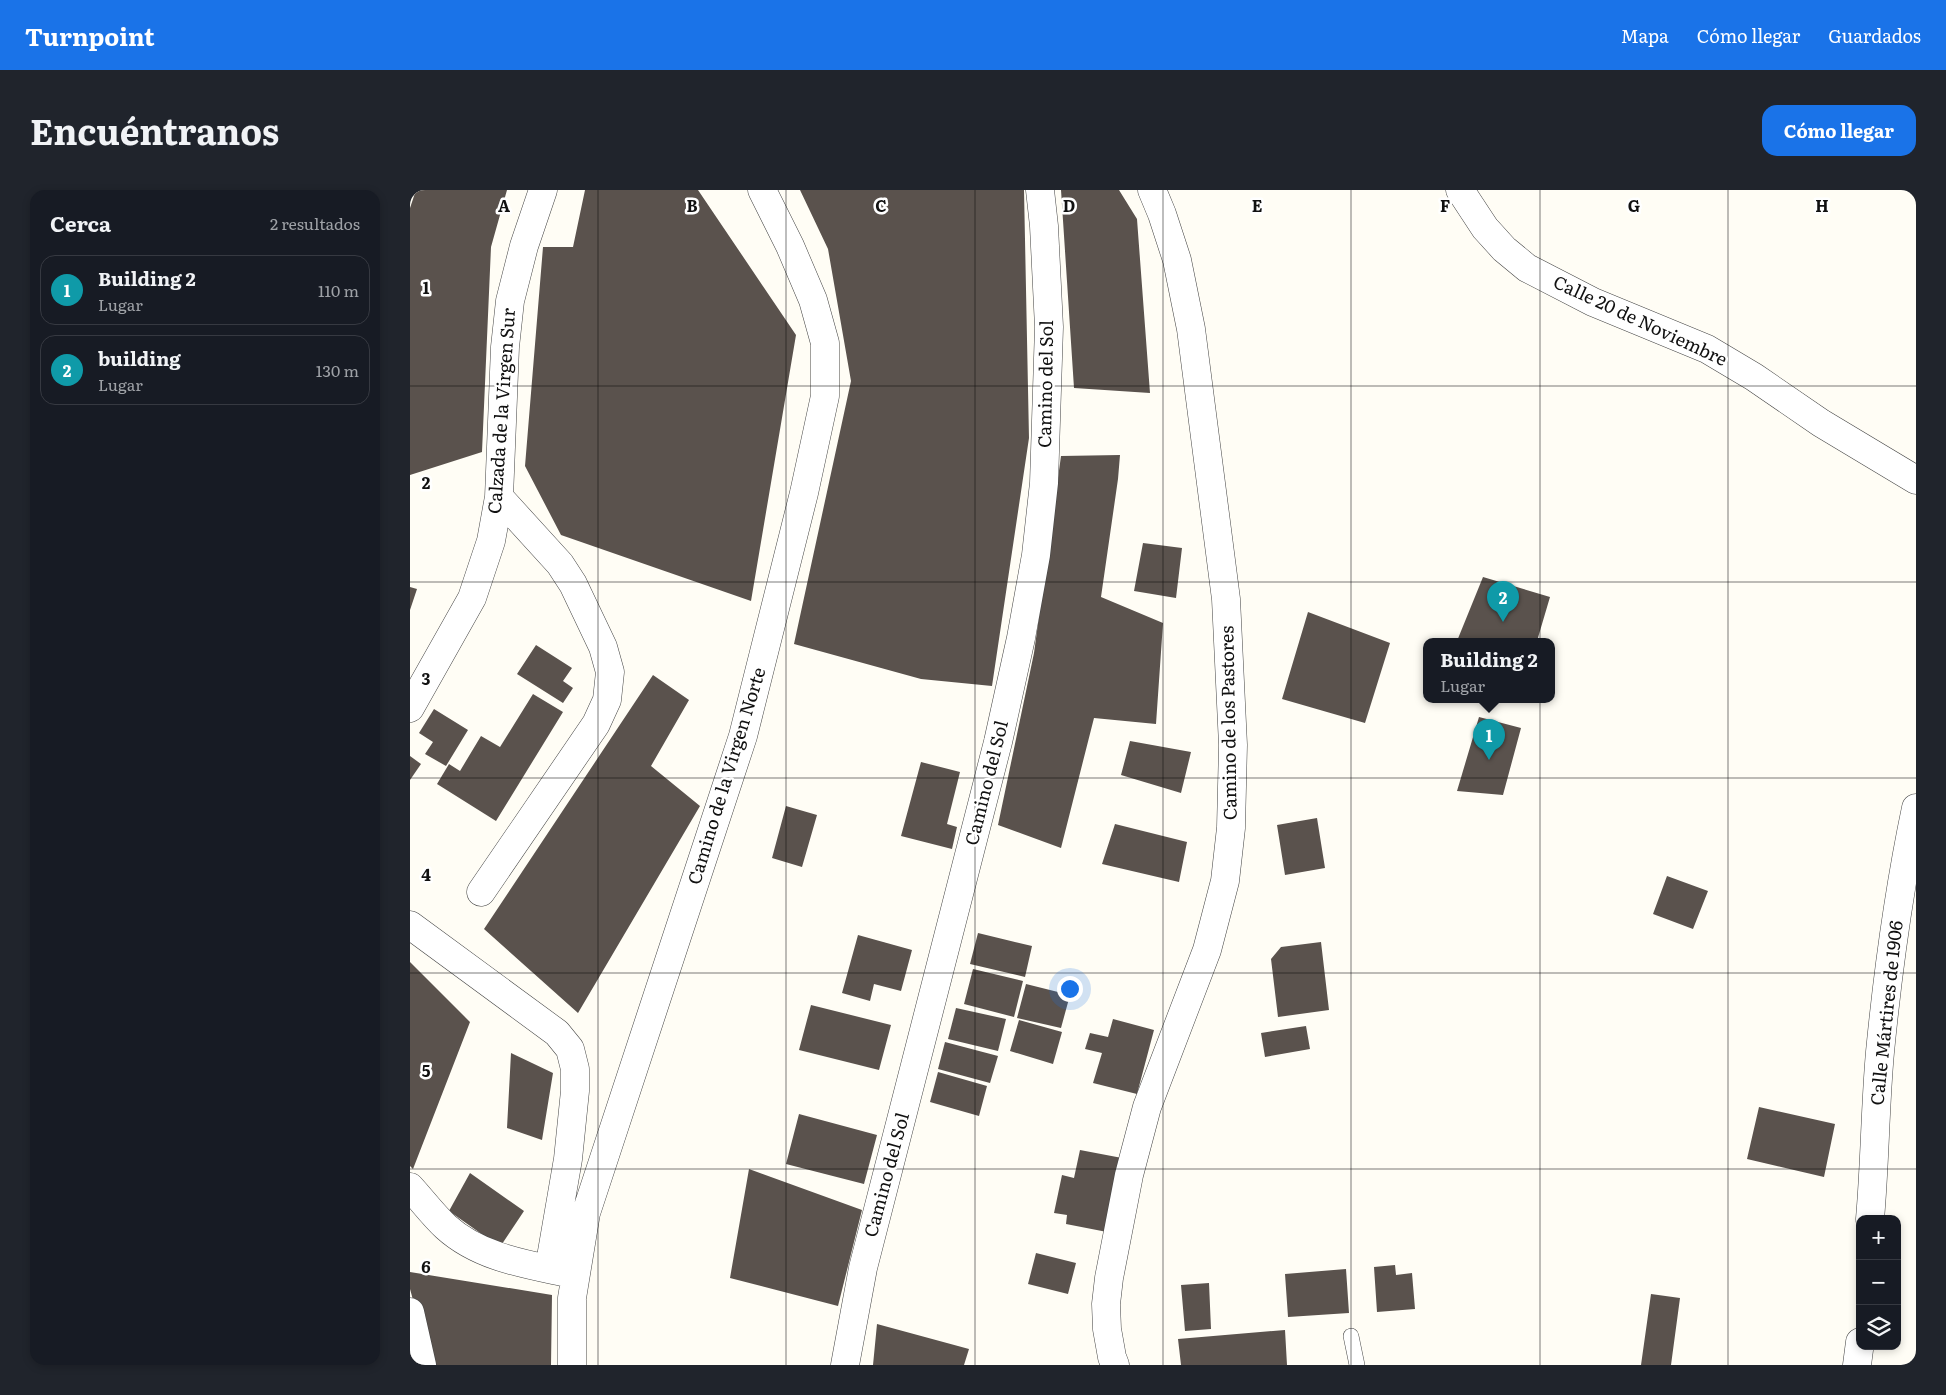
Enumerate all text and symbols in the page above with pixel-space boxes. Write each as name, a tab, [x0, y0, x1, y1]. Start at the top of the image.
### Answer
text: Turnpoint	[25, 18, 155, 53]
text: Mapa	[1621, 22, 1669, 49]
text: Cómo llegar	[1697, 22, 1800, 49]
text: Guardados	[1828, 22, 1921, 49]
text: Encuéntranos	[30, 104, 279, 156]
button: Cómo llegar	[1762, 105, 1916, 156]
text: A	[498, 193, 510, 217]
text: B	[686, 193, 698, 217]
text: C	[875, 193, 887, 217]
text: D	[1063, 193, 1075, 217]
text: E	[1252, 193, 1263, 217]
text: F	[1440, 193, 1450, 217]
text: G	[1628, 193, 1640, 217]
text: H	[1815, 193, 1829, 217]
text: Cerca	[50, 207, 111, 238]
text: 2 resultados	[270, 211, 360, 235]
text: Building 2	[98, 264, 196, 292]
street label: Calle 20 de Noviembre	[1549, 267, 1732, 372]
text: 1	[423, 275, 430, 299]
text: 1	[64, 278, 70, 302]
text: 110 m	[318, 278, 359, 302]
text: Lugar	[98, 292, 143, 316]
street label: Calzada de la Virgen Sur	[480, 307, 521, 515]
street label: Camino del Sol	[1030, 320, 1059, 448]
text: building	[98, 344, 181, 372]
text: 2	[63, 358, 71, 382]
text: 130 m	[316, 358, 359, 382]
text: Lugar	[98, 372, 143, 396]
text: 2	[422, 470, 431, 494]
pin: 2	[1487, 581, 1519, 622]
street label: Camino de los Pastores	[1212, 626, 1243, 820]
popup	[1423, 638, 1555, 703]
text: Building 2	[1440, 645, 1538, 673]
street label: Camino de la Virgen Norte	[680, 664, 771, 888]
text: 3	[422, 666, 431, 690]
text: Lugar	[1440, 673, 1485, 697]
street label: Camino del Sol	[957, 717, 1014, 848]
pin: 1	[1473, 719, 1505, 760]
text: 4	[421, 862, 431, 886]
street label: Calle Mártires de 1906	[1862, 919, 1909, 1107]
your location	[1057, 976, 1083, 1002]
text: 5	[422, 1058, 431, 1082]
street label: Camino del Sol	[856, 1109, 915, 1240]
map controls	[1856, 1215, 1901, 1350]
button: +	[1856, 1215, 1901, 1260]
text: 6	[421, 1254, 431, 1278]
button: −	[1856, 1260, 1901, 1305]
button: layers	[1856, 1305, 1901, 1350]

